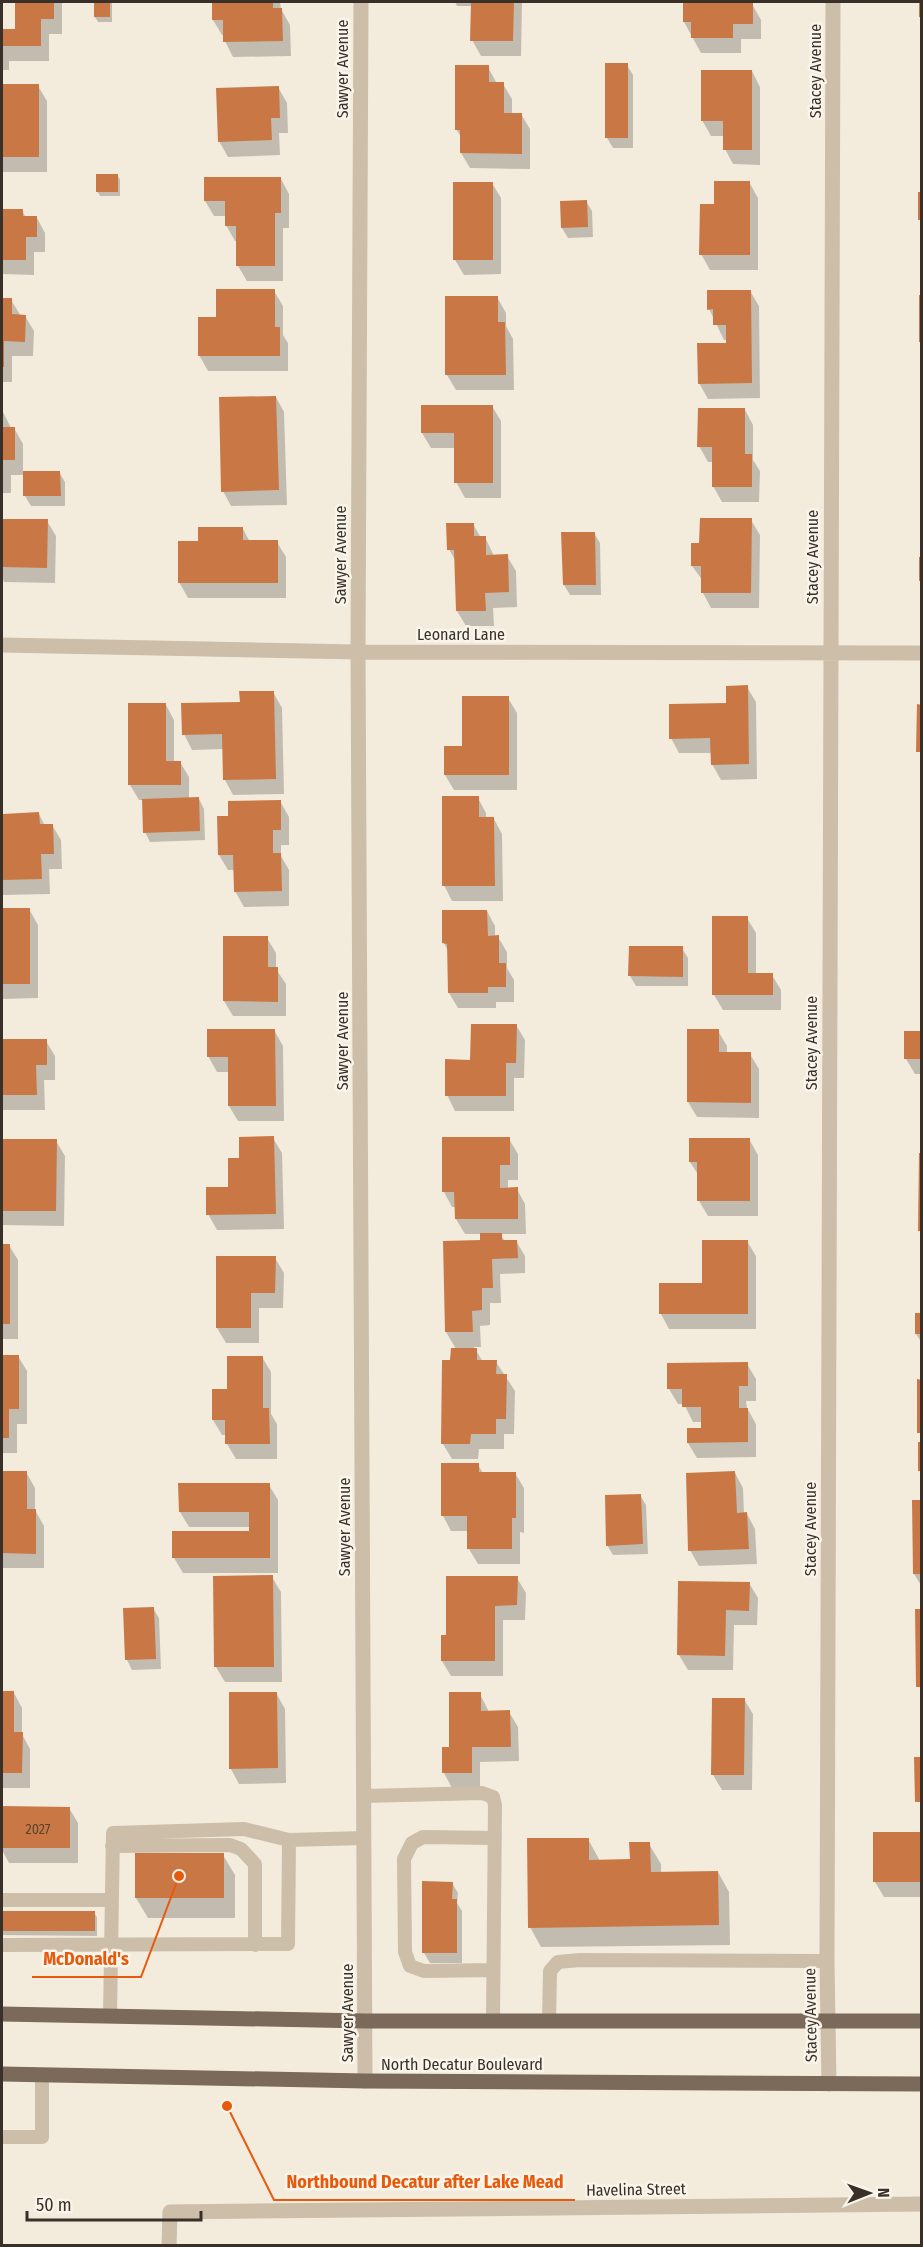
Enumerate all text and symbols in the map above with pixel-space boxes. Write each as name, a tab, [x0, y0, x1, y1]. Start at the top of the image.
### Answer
street label: Sawyer Avenue	[333, 20, 352, 118]
street label: Stacey Avenue	[806, 24, 825, 118]
street label: Sawyer Avenue	[331, 506, 350, 604]
street label: Stacey Avenue	[803, 510, 822, 604]
street label: Leonard Lane	[417, 625, 505, 644]
street label: Sawyer Avenue	[333, 992, 352, 1090]
street label: Stacey Avenue	[802, 996, 821, 1090]
street label: Sawyer Avenue	[335, 1478, 354, 1576]
street label: Stacey Avenue	[801, 1482, 820, 1576]
house number: 2027	[25, 1821, 51, 1838]
callout: McDonald's	[32, 1941, 141, 1977]
text: McDonald's	[43, 1948, 129, 1970]
street label: Sawyer Avenue	[338, 1964, 357, 2062]
street label: Stacey Avenue	[800, 1968, 821, 2062]
street label: North Decatur Boulevard	[381, 2055, 543, 2074]
north arrow	[839, 2163, 899, 2223]
callout: Northbound Decatur after Lake Mead	[274, 2164, 575, 2200]
text: Northbound Decatur after Lake Mead	[287, 2171, 563, 2193]
street label: Havelina Street	[586, 2179, 687, 2200]
scale bar	[27, 2184, 201, 2222]
text: N	[874, 2188, 893, 2198]
text: 50 m	[36, 2194, 72, 2216]

